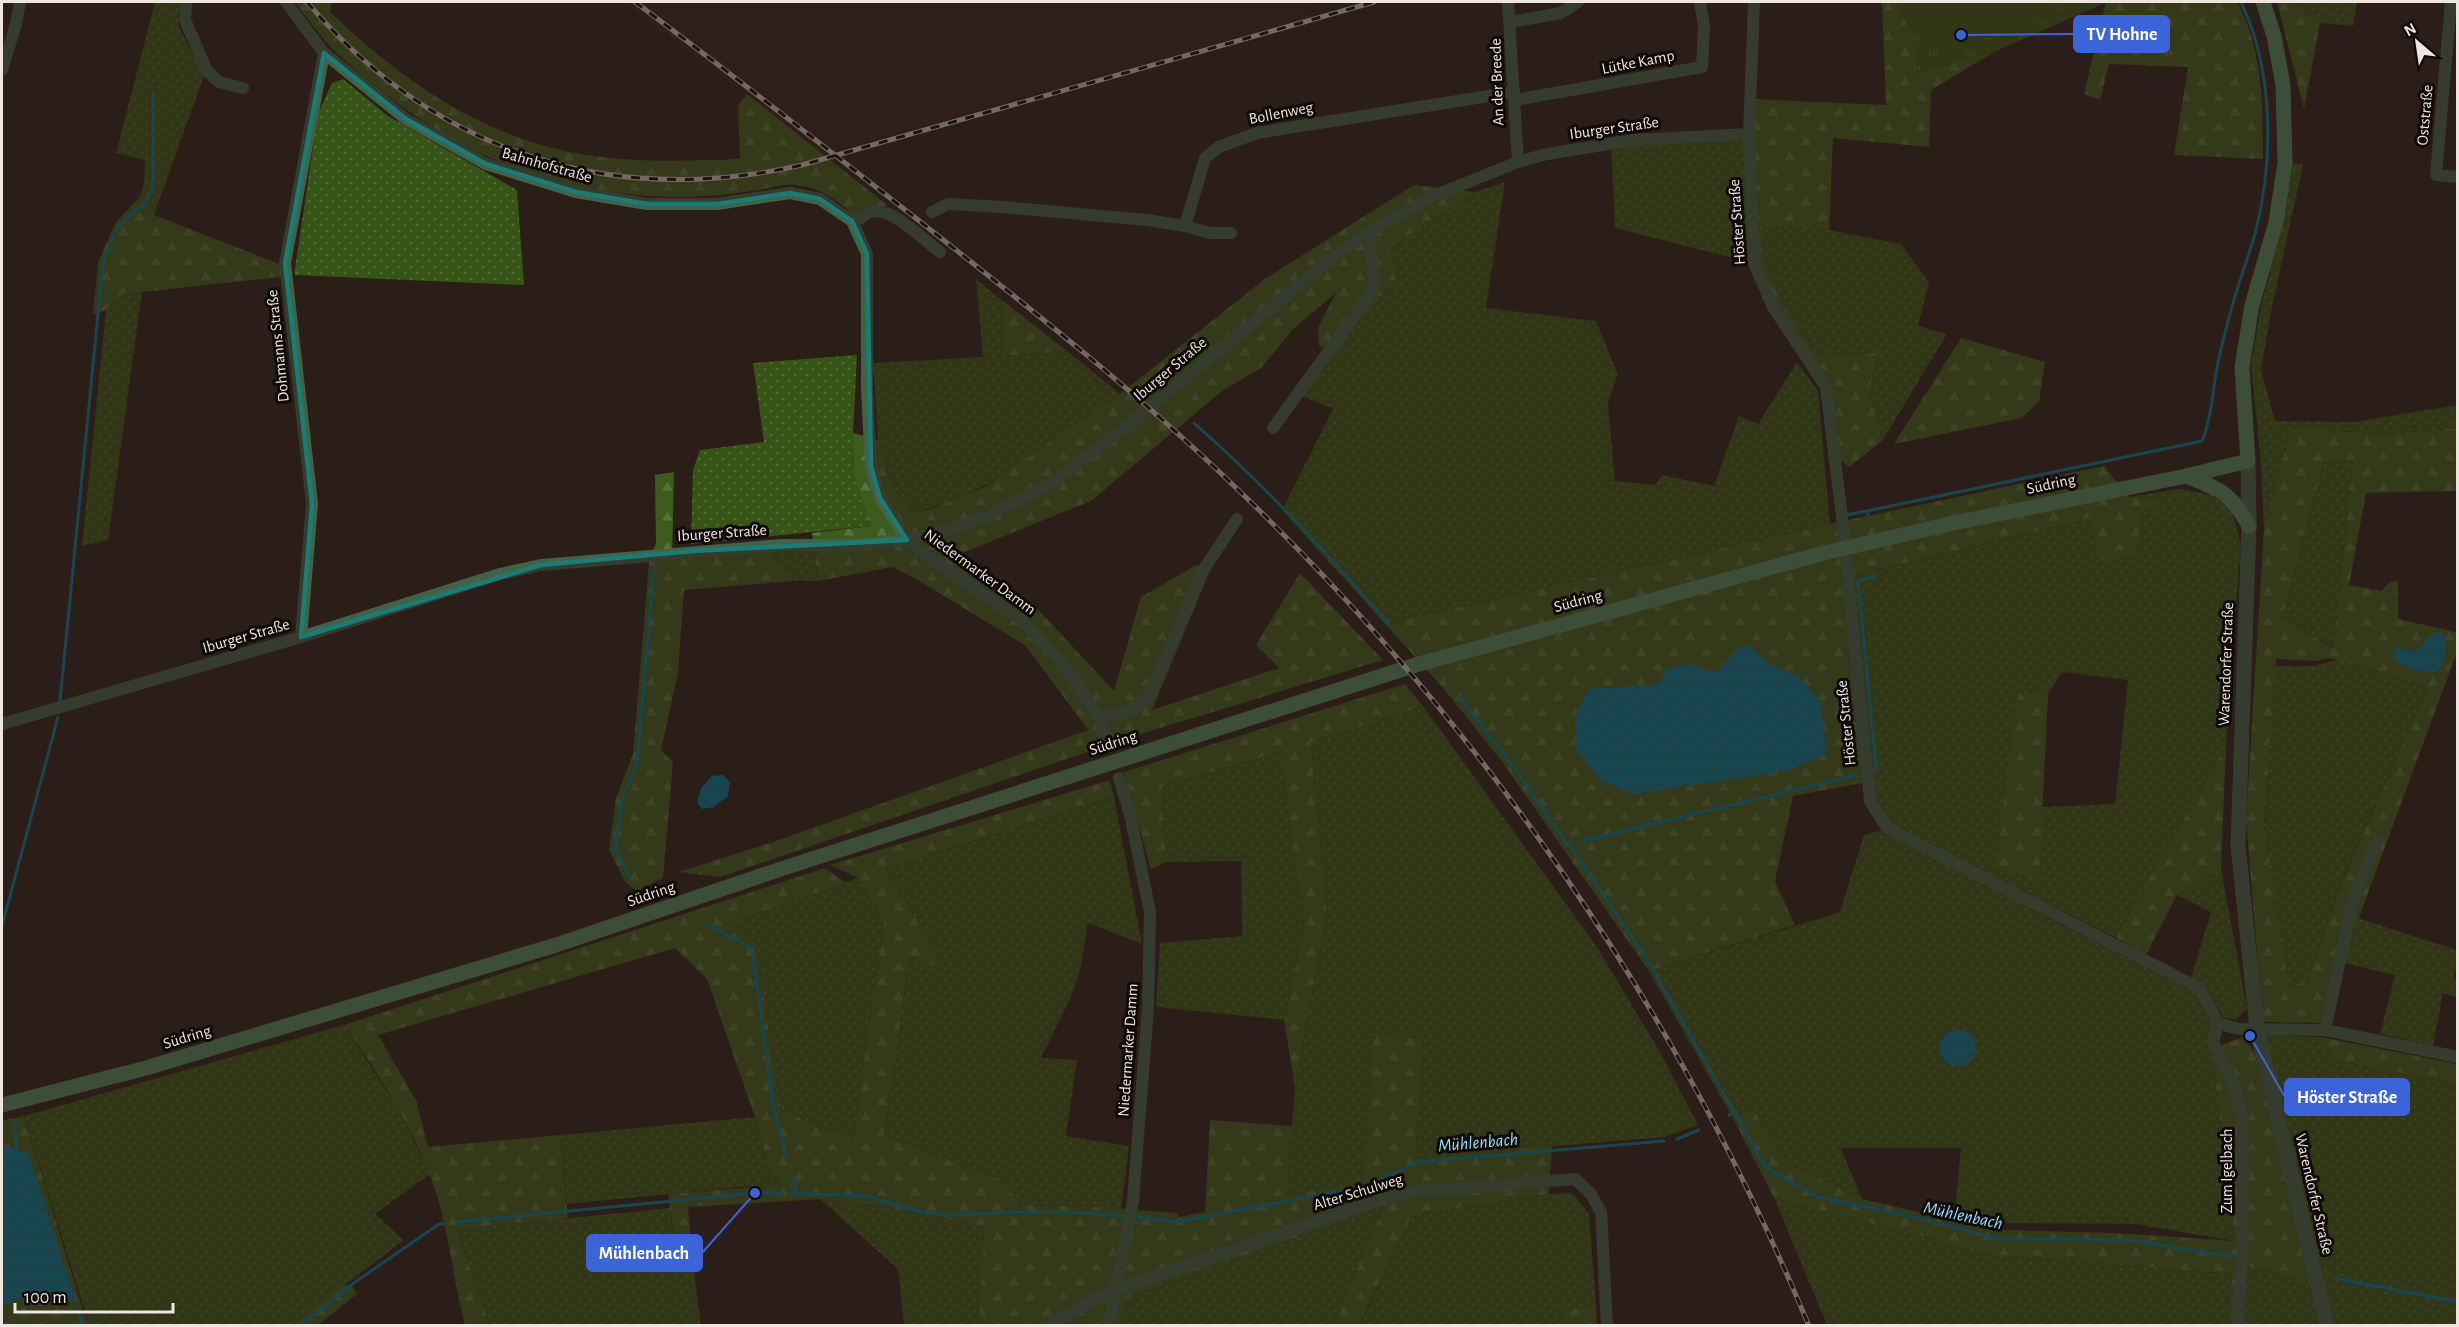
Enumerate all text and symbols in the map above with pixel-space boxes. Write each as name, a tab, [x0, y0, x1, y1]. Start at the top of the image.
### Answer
north arrow	[2387, 12, 2447, 72]
callout: TV Hohne	[2074, 16, 2169, 52]
text: N	[2401, 20, 2419, 39]
text: TV Hohne	[2087, 26, 2157, 44]
street label: An der Breede	[1487, 38, 1507, 126]
street label: Lütke Kamp	[1600, 47, 1676, 77]
street label: Oststraße	[2414, 84, 2436, 146]
street label: Bollenweg	[1248, 99, 1315, 127]
street label: Iburger Straße	[1568, 114, 1660, 142]
street label: Bahnhofstraße	[500, 145, 594, 185]
street label: Höster Straße	[1726, 179, 1748, 265]
street label: Dohmanns Straße	[264, 289, 292, 403]
street label: Iburger Straße	[1130, 334, 1210, 404]
street label: Südring	[2025, 471, 2077, 497]
street label: Iburger Straße	[677, 522, 767, 544]
street label: Niedermarker Damm	[921, 526, 1039, 618]
street label: Südring	[1552, 587, 1604, 615]
street label: Warendorfer Straße	[2216, 602, 2236, 726]
street label: Iburger Straße	[201, 616, 291, 656]
street label: Höster Straße	[1834, 680, 1858, 766]
street label: Südring	[1087, 728, 1139, 758]
street label: Südring	[625, 878, 677, 910]
street label: Niedermarker Damm	[1115, 983, 1141, 1117]
street label: Südring	[161, 1022, 213, 1052]
callout: Höster Straße	[2285, 1079, 2409, 1115]
text: Höster Straße	[2297, 1089, 2397, 1107]
street label: Zum Igelbach	[2219, 1129, 2235, 1213]
water label: Mühlenbach	[1437, 1131, 1519, 1155]
street label: Warendorfer Straße	[2292, 1132, 2336, 1256]
street label: Alter Schulweg	[1311, 1171, 1405, 1213]
water label: Mühlenbach	[1922, 1199, 2004, 1233]
callout: Mühlenbach	[587, 1235, 702, 1271]
text: Mühlenbach	[599, 1245, 689, 1263]
scale bar	[15, 1276, 172, 1314]
text: 100 m	[24, 1289, 67, 1307]

